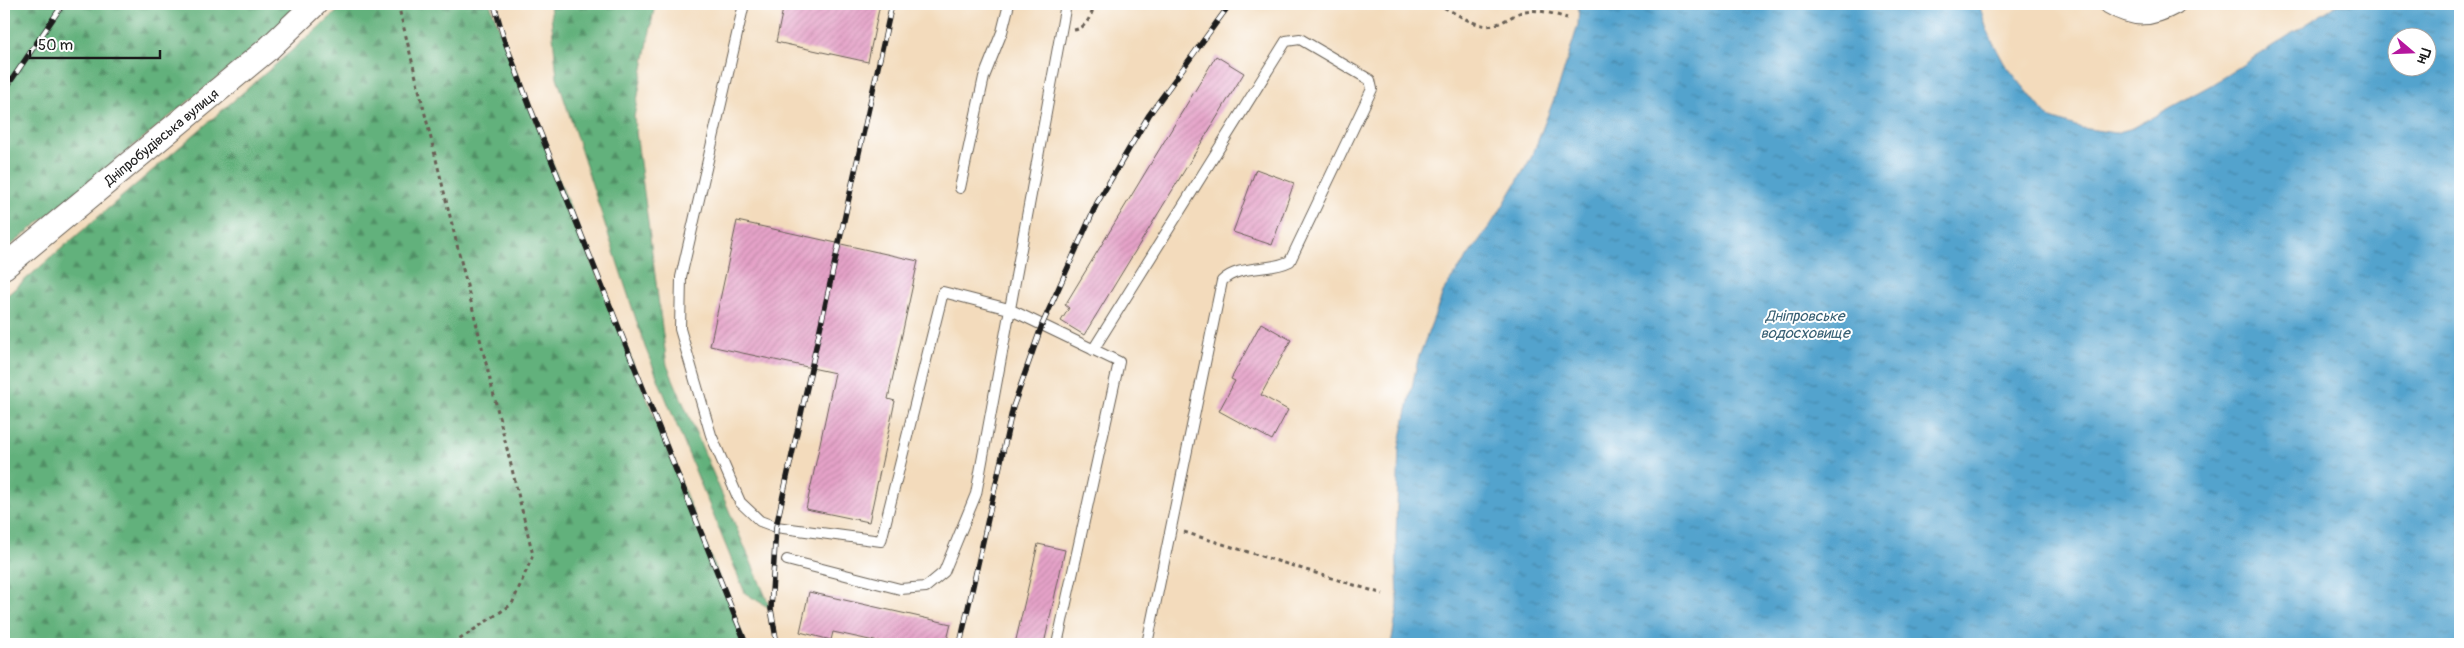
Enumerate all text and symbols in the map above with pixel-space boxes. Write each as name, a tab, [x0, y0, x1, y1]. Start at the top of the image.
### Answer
scale bar	[30, 28, 160, 60]
north arrow	[2386, 28, 2436, 78]
text: 50 m	[38, 36, 73, 55]
text: Пн	[2413, 46, 2434, 66]
street label: Дніпробудівська вулиця	[100, 85, 222, 190]
water label: Дніпровське водосховище	[1760, 307, 1851, 343]

